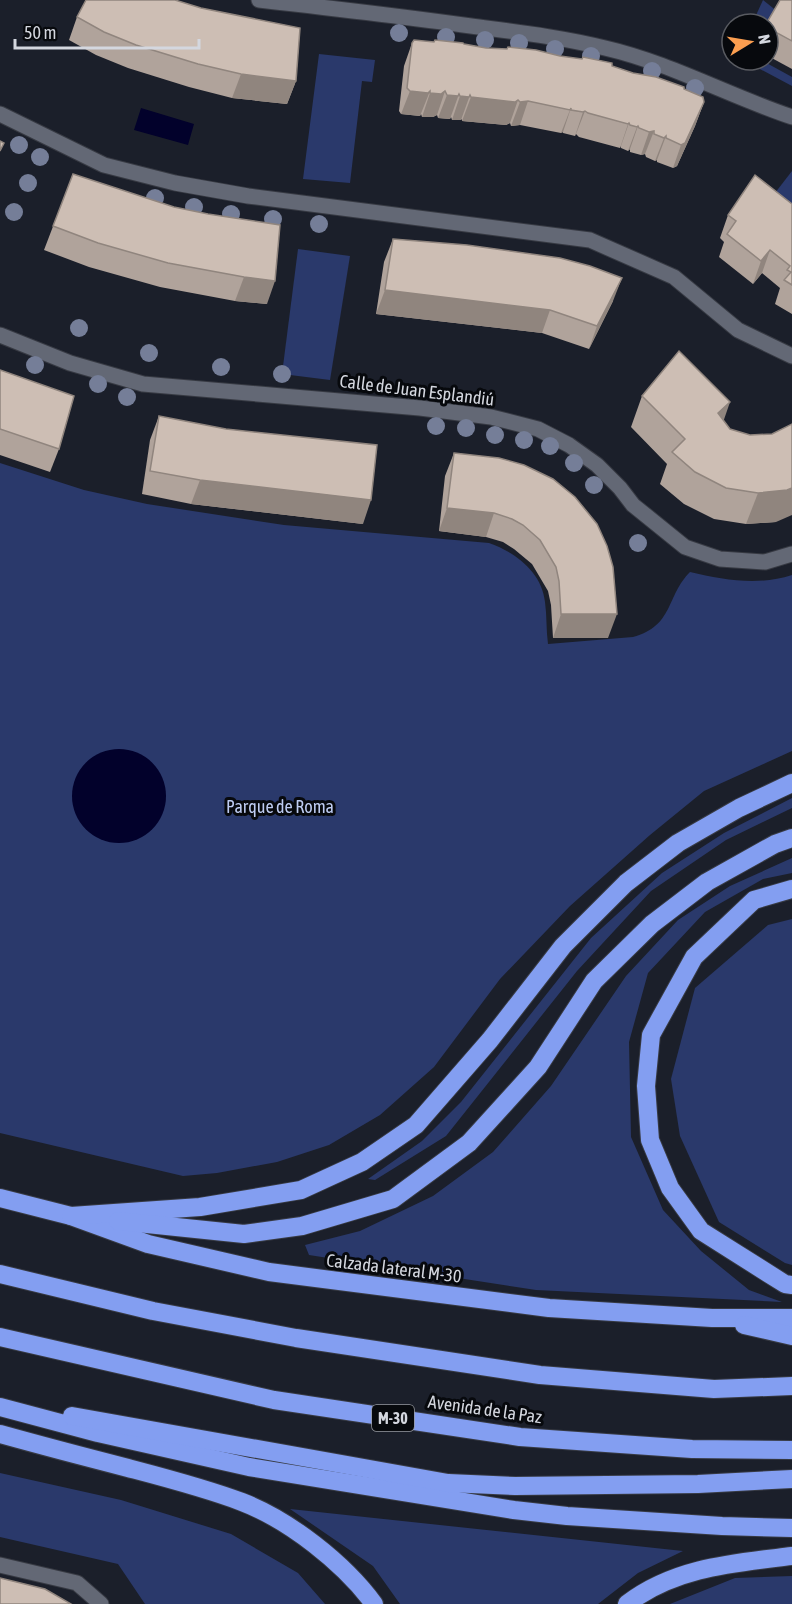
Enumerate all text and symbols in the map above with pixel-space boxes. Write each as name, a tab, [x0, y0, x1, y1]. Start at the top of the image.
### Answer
scale bar	[15, 12, 200, 50]
north arrow	[720, 12, 780, 72]
text: 50 m	[24, 22, 56, 43]
text: N	[755, 33, 774, 45]
street label: Calle de Juan Esplandiú	[339, 370, 495, 410]
park label: Parque de Roma	[226, 796, 334, 817]
street label: Calzada lateral M-30	[325, 1249, 463, 1287]
street label: Avenida de la Paz	[427, 1391, 544, 1427]
road number: M-30	[372, 1405, 414, 1431]

